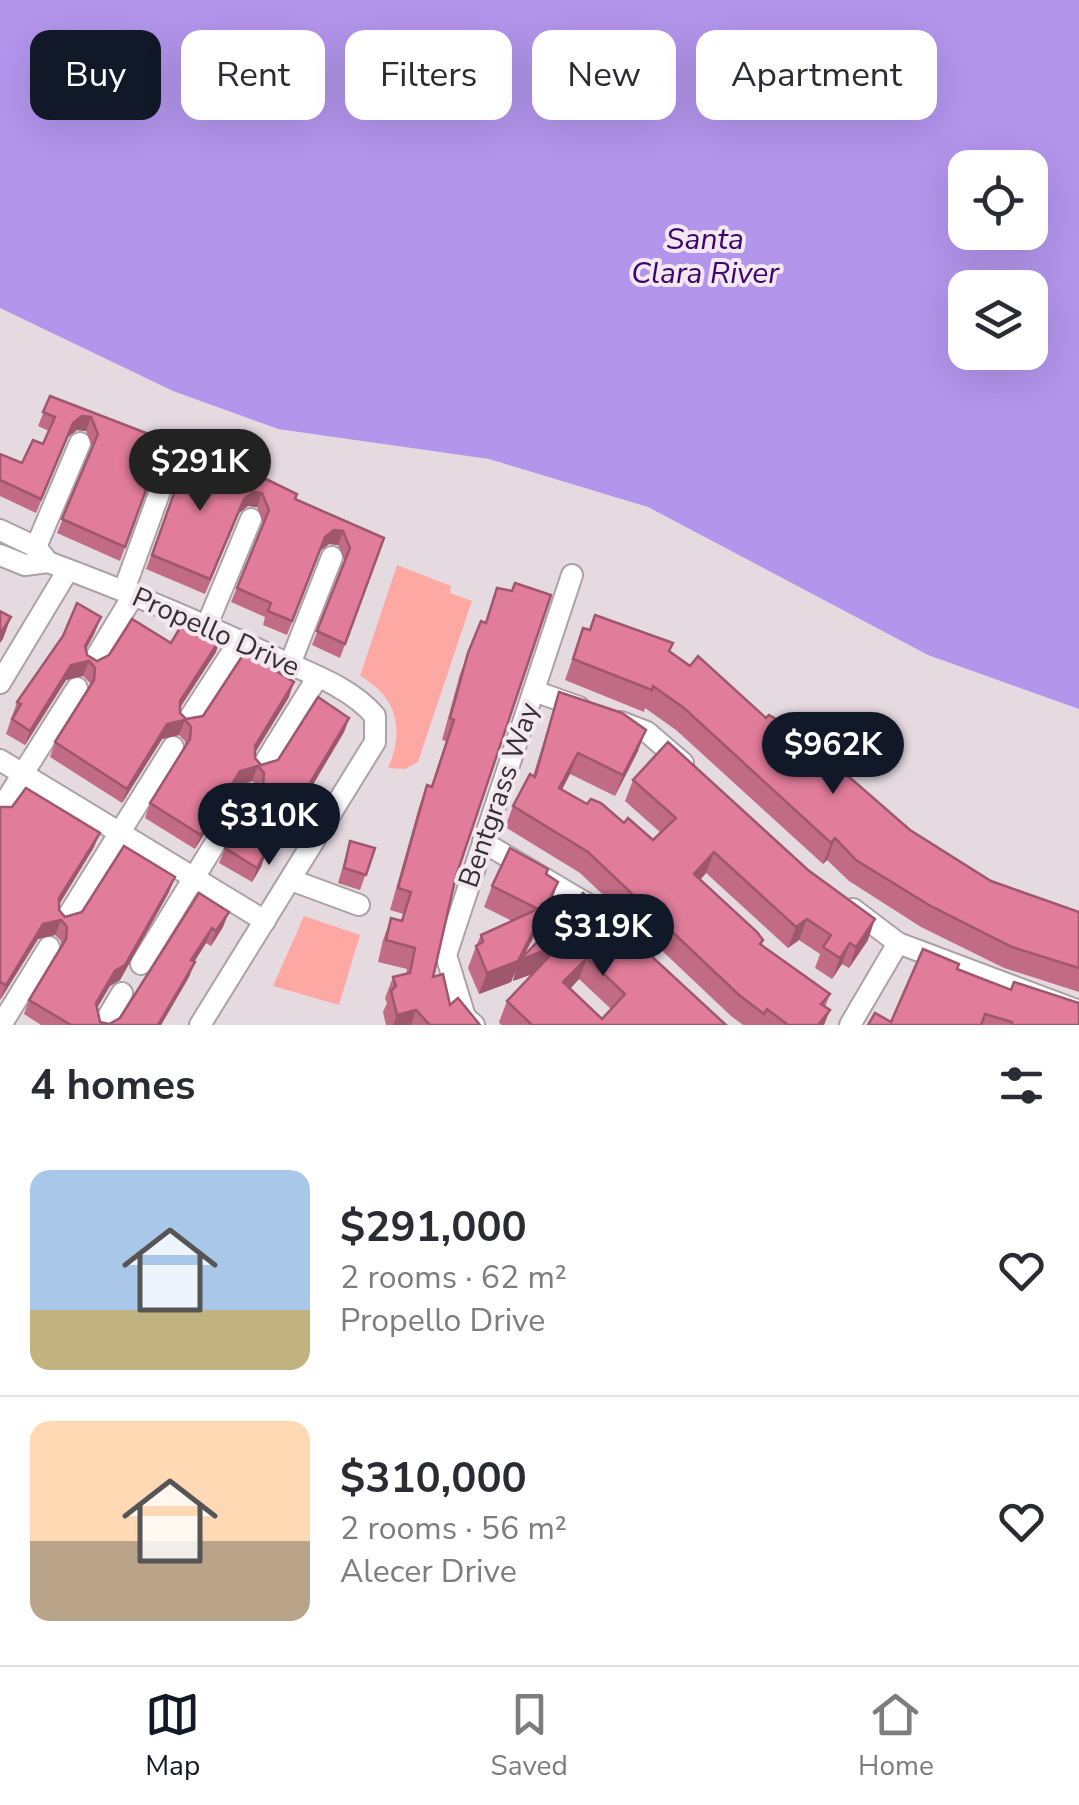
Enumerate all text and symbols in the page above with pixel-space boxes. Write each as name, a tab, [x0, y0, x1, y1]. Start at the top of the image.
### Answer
chip: Buy	[30, 30, 161, 120]
chip: Rent	[181, 30, 325, 120]
chip: Filters	[345, 30, 512, 120]
chip: New	[532, 30, 676, 120]
chip: Apartment	[696, 30, 937, 120]
map controls	[948, 150, 1048, 370]
button: locate	[948, 150, 1048, 250]
water label: Santa Clara River	[631, 219, 780, 294]
button: layers	[948, 270, 1048, 370]
pin: $291K	[130, 429, 270, 514]
text: $291K	[151, 440, 249, 483]
street label: Propello Drive	[126, 578, 306, 686]
street label: Bentgrass Way	[450, 697, 549, 892]
pin: $962K	[763, 712, 903, 797]
text: $962K	[784, 723, 882, 766]
pin: $310K	[199, 783, 339, 868]
text: $310K	[220, 794, 318, 837]
pin: $319K	[533, 894, 673, 979]
text: $319K	[554, 905, 652, 948]
text: 4 homes	[30, 1057, 195, 1114]
icon: filters	[994, 1058, 1049, 1113]
text: $291,000	[340, 1199, 527, 1256]
icon: home	[110, 1210, 230, 1330]
icon: heart	[994, 1243, 1049, 1298]
text: 2 rooms · 62 m²	[340, 1256, 567, 1299]
text: Propello Drive	[340, 1299, 545, 1342]
text: $310,000	[340, 1450, 527, 1507]
icon: home	[110, 1461, 230, 1581]
icon: heart	[994, 1494, 1049, 1549]
text: 2 rooms · 56 m²	[340, 1507, 567, 1550]
text: Alecer Drive	[340, 1550, 517, 1593]
tab: Map	[145, 1687, 200, 1785]
tab: Saved	[490, 1687, 568, 1785]
tab: Home	[858, 1687, 934, 1785]

